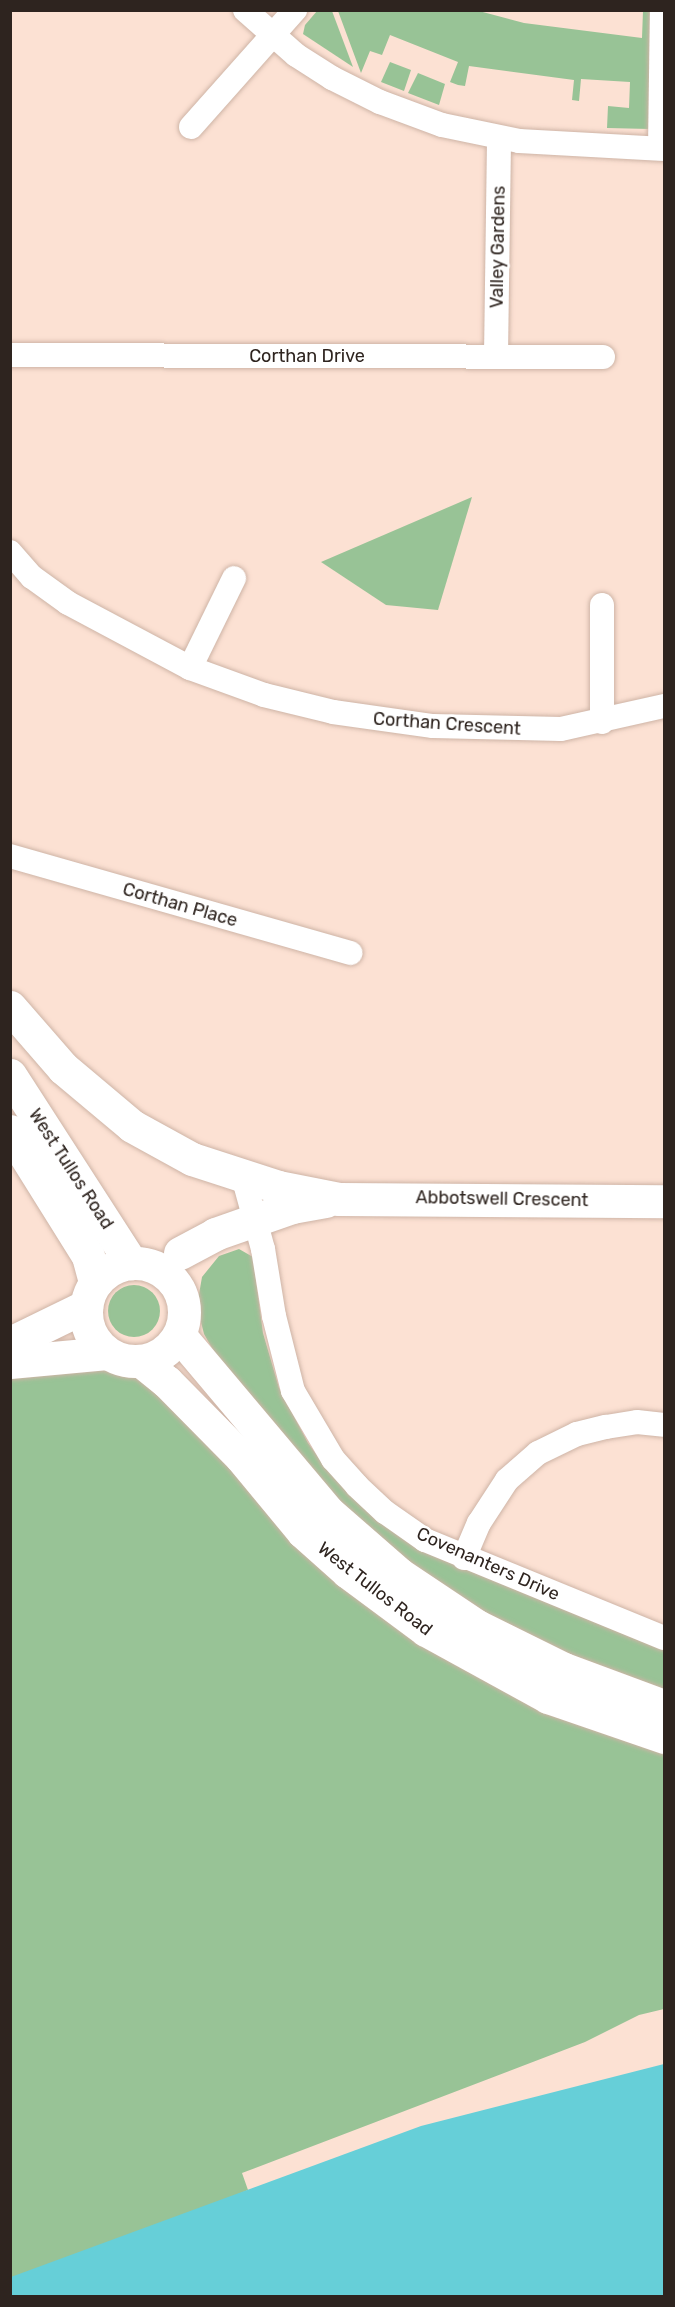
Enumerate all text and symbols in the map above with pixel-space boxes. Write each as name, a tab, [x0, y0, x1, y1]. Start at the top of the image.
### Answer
street label: Valley Gardens	[486, 185, 510, 309]
street label: Corthan Drive	[249, 345, 365, 367]
street label: Corthan Crescent	[372, 708, 522, 740]
street label: Corthan Place	[120, 878, 240, 932]
street label: West Tullos Road	[24, 1104, 118, 1234]
street label: Abbotswell Crescent	[415, 1187, 589, 1211]
street label: Covenanters Drive	[413, 1523, 563, 1605]
street label: West Tullos Road	[313, 1537, 437, 1641]

